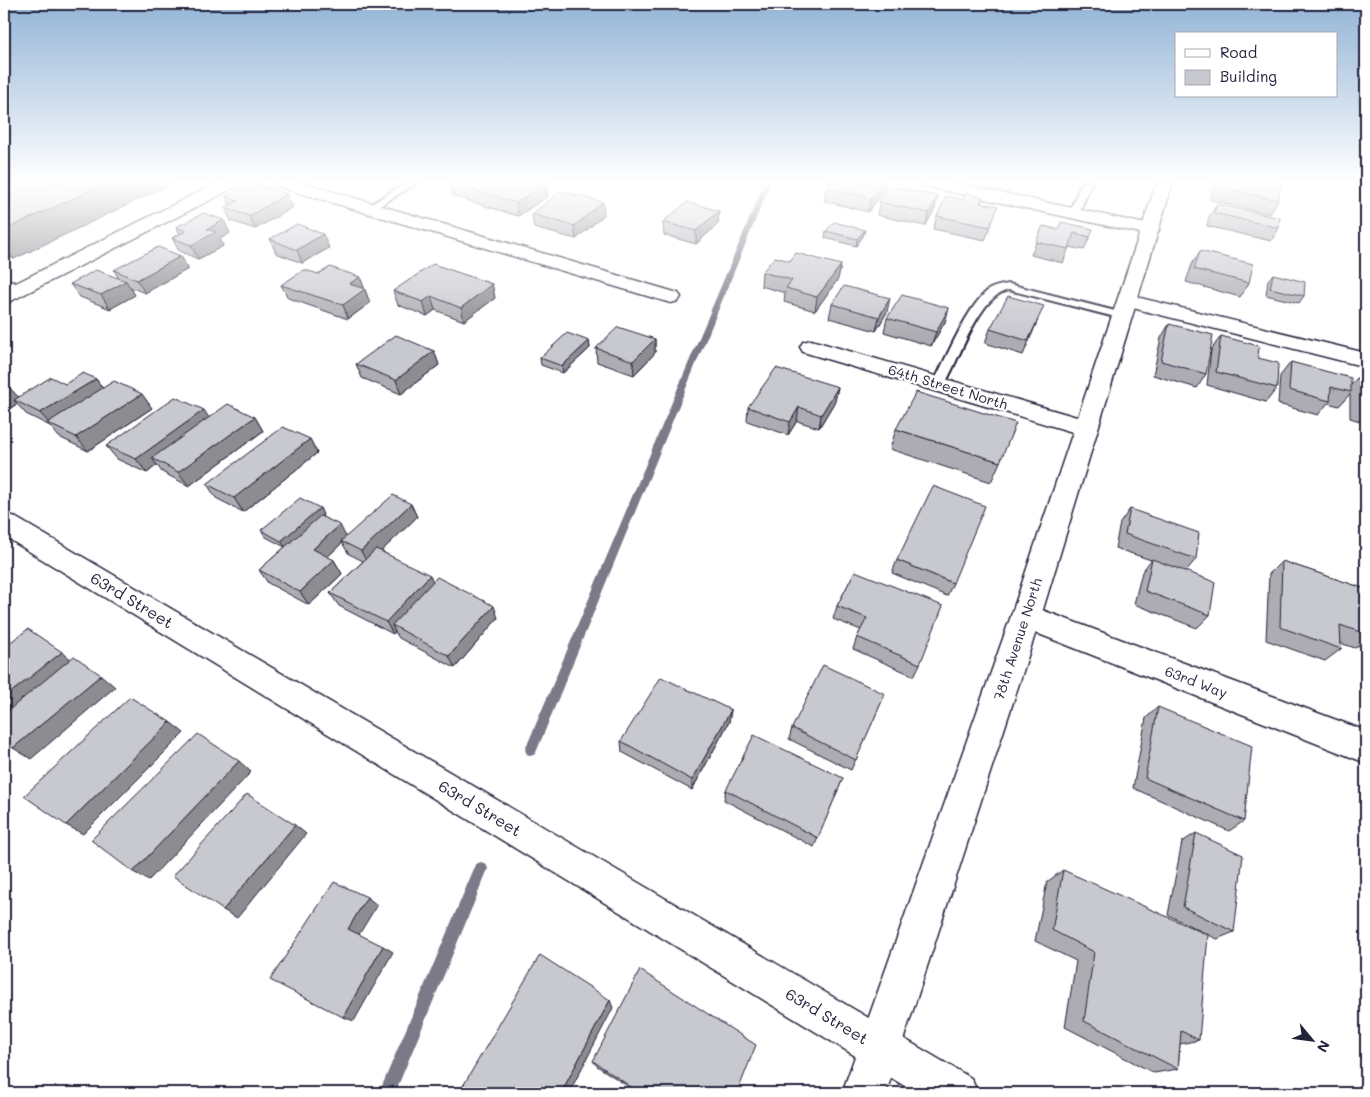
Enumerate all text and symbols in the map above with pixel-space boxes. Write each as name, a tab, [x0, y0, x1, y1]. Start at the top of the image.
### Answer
legend	[1175, 32, 1338, 98]
text: Road	[1220, 42, 1257, 62]
text: Building	[1220, 66, 1277, 86]
street label: 64th Street North	[886, 359, 1010, 414]
street label: 63rd Street	[87, 567, 178, 633]
street label: 78th Avenue North	[989, 575, 1046, 702]
street label: 63rd Way	[1162, 661, 1230, 702]
street label: 63rd Street	[435, 775, 526, 841]
street label: 63rd Street	[782, 983, 873, 1049]
north arrow	[1288, 1014, 1338, 1064]
text: N	[1313, 1037, 1335, 1056]

